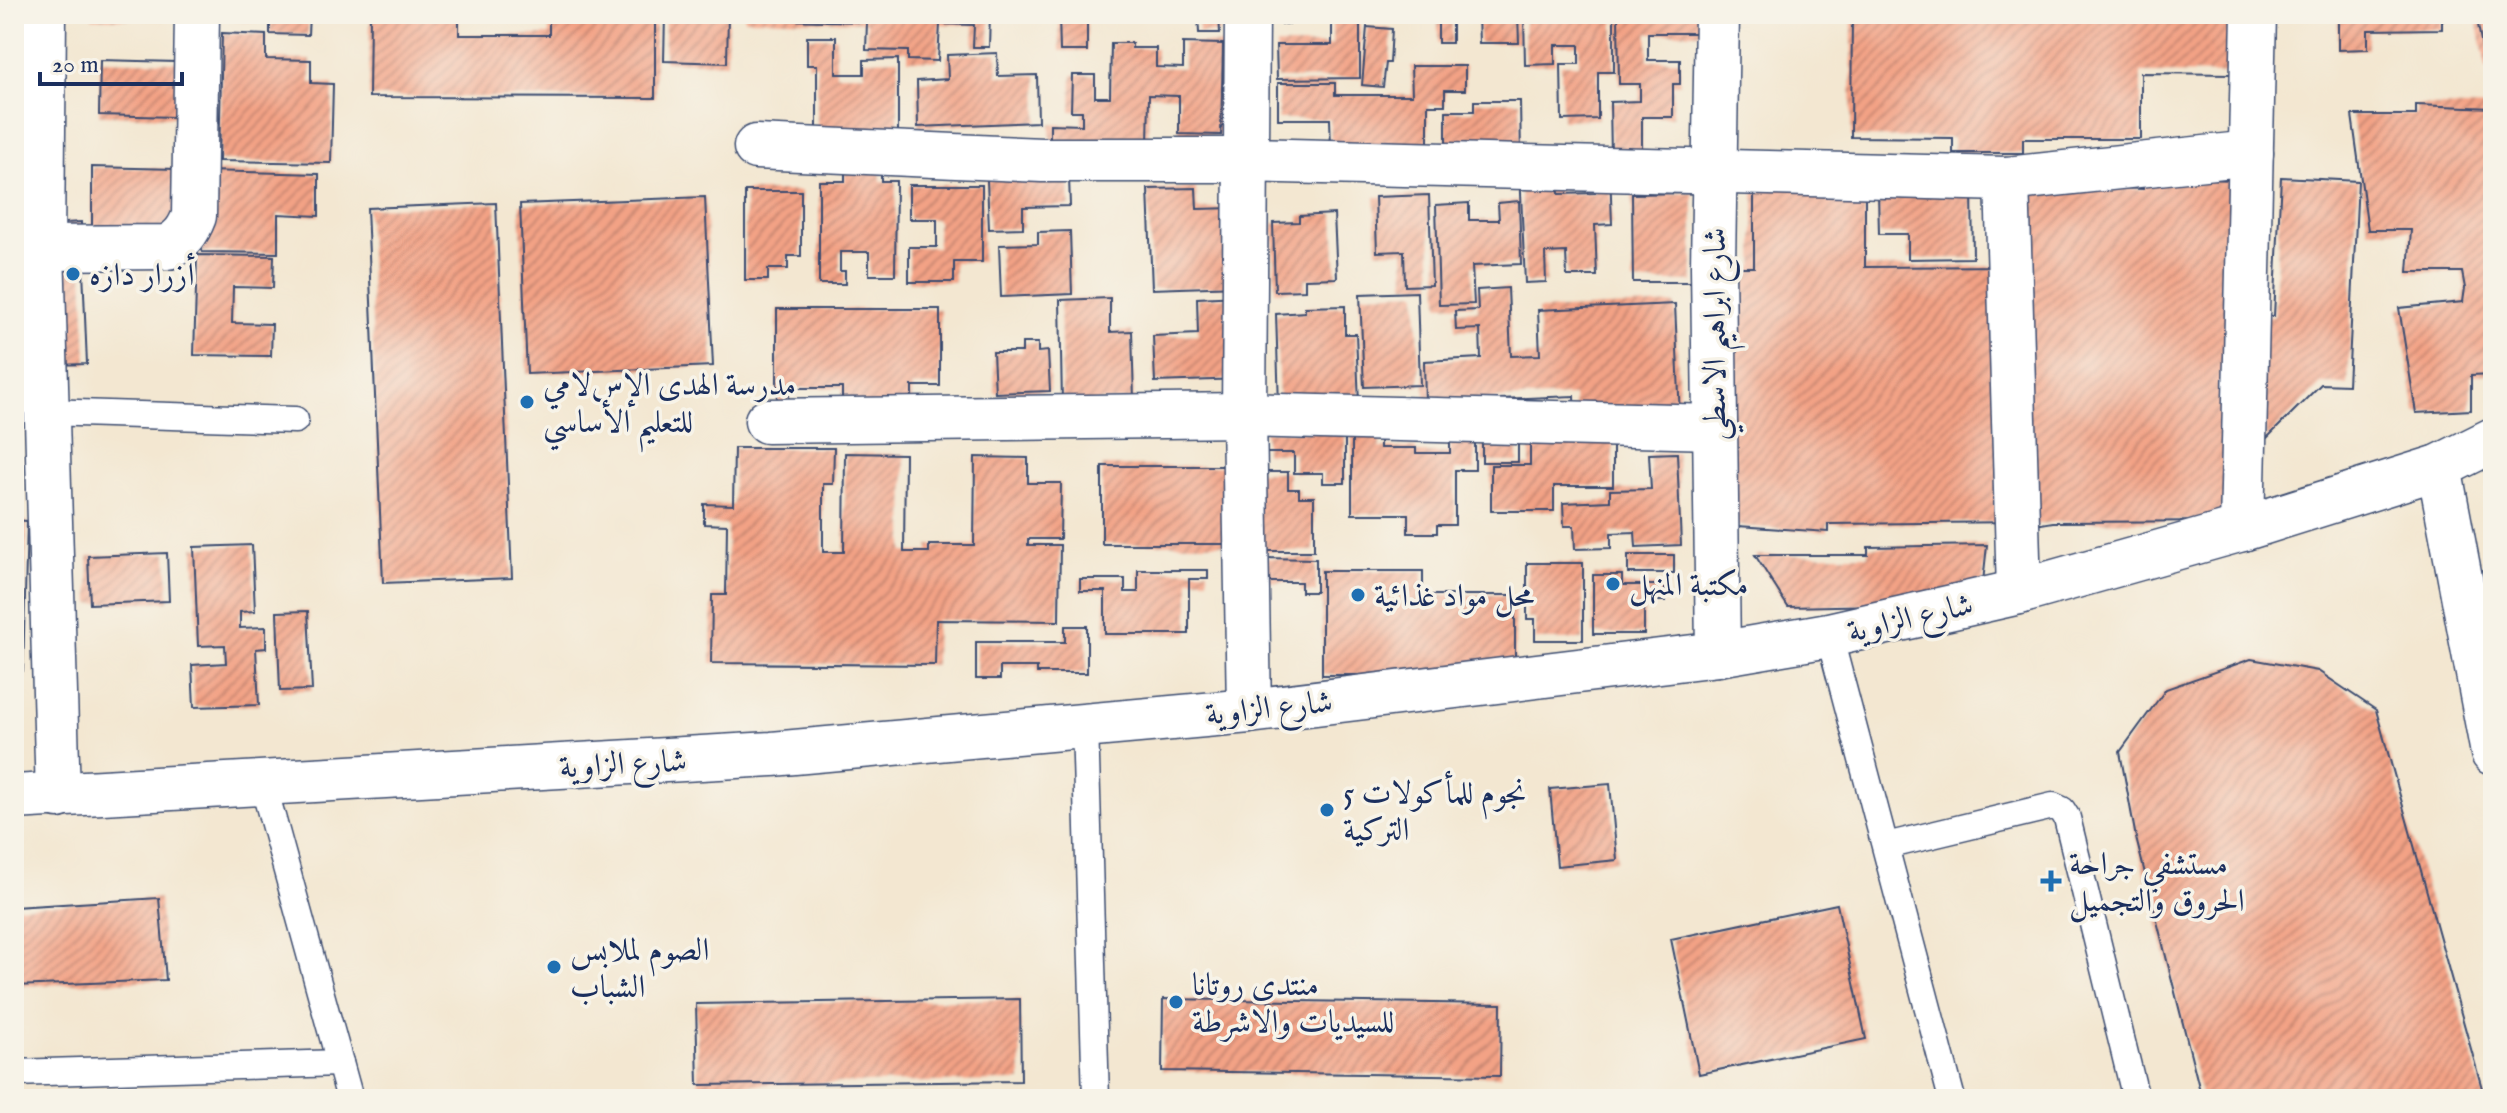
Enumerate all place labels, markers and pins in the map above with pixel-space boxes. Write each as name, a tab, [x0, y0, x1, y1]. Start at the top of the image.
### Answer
place label: أزرار دازه	[89, 252, 195, 297]
marker: أزرار دازه	[64, 265, 82, 283]
place label: مدرسة الهدى الإسﻻمي للتعليم الأساسي	[543, 366, 796, 453]
marker: مدرسة الهدى الإسﻻمي للتعليم الأساسي	[518, 393, 536, 411]
place label: مكتبة المنهل	[1629, 566, 1749, 607]
marker: مكتبة المنهل	[1604, 575, 1622, 593]
place label: محل مواد غذائية	[1374, 577, 1534, 618]
marker: محل مواد غذائية	[1349, 586, 1367, 604]
place label: 5 نجوم للمأكولات التركية	[1343, 770, 1527, 852]
marker: 5 نجوم للمأكولات التركية	[1318, 801, 1336, 819]
place label: مستشفي جراحة الحروق والتجميل	[2069, 845, 2245, 923]
marker: مستشفي جراحة الحروق والتجميل	[2040, 870, 2062, 892]
place label: الصوم لملابس الشباب	[570, 931, 709, 1009]
marker: الصوم لملابس الشباب	[545, 958, 563, 976]
place label: منتدى روتانا للسيديات والاشرطة	[1192, 966, 1394, 1044]
marker: منتدى روتانا للسيديات والاشرطة	[1167, 993, 1185, 1011]

